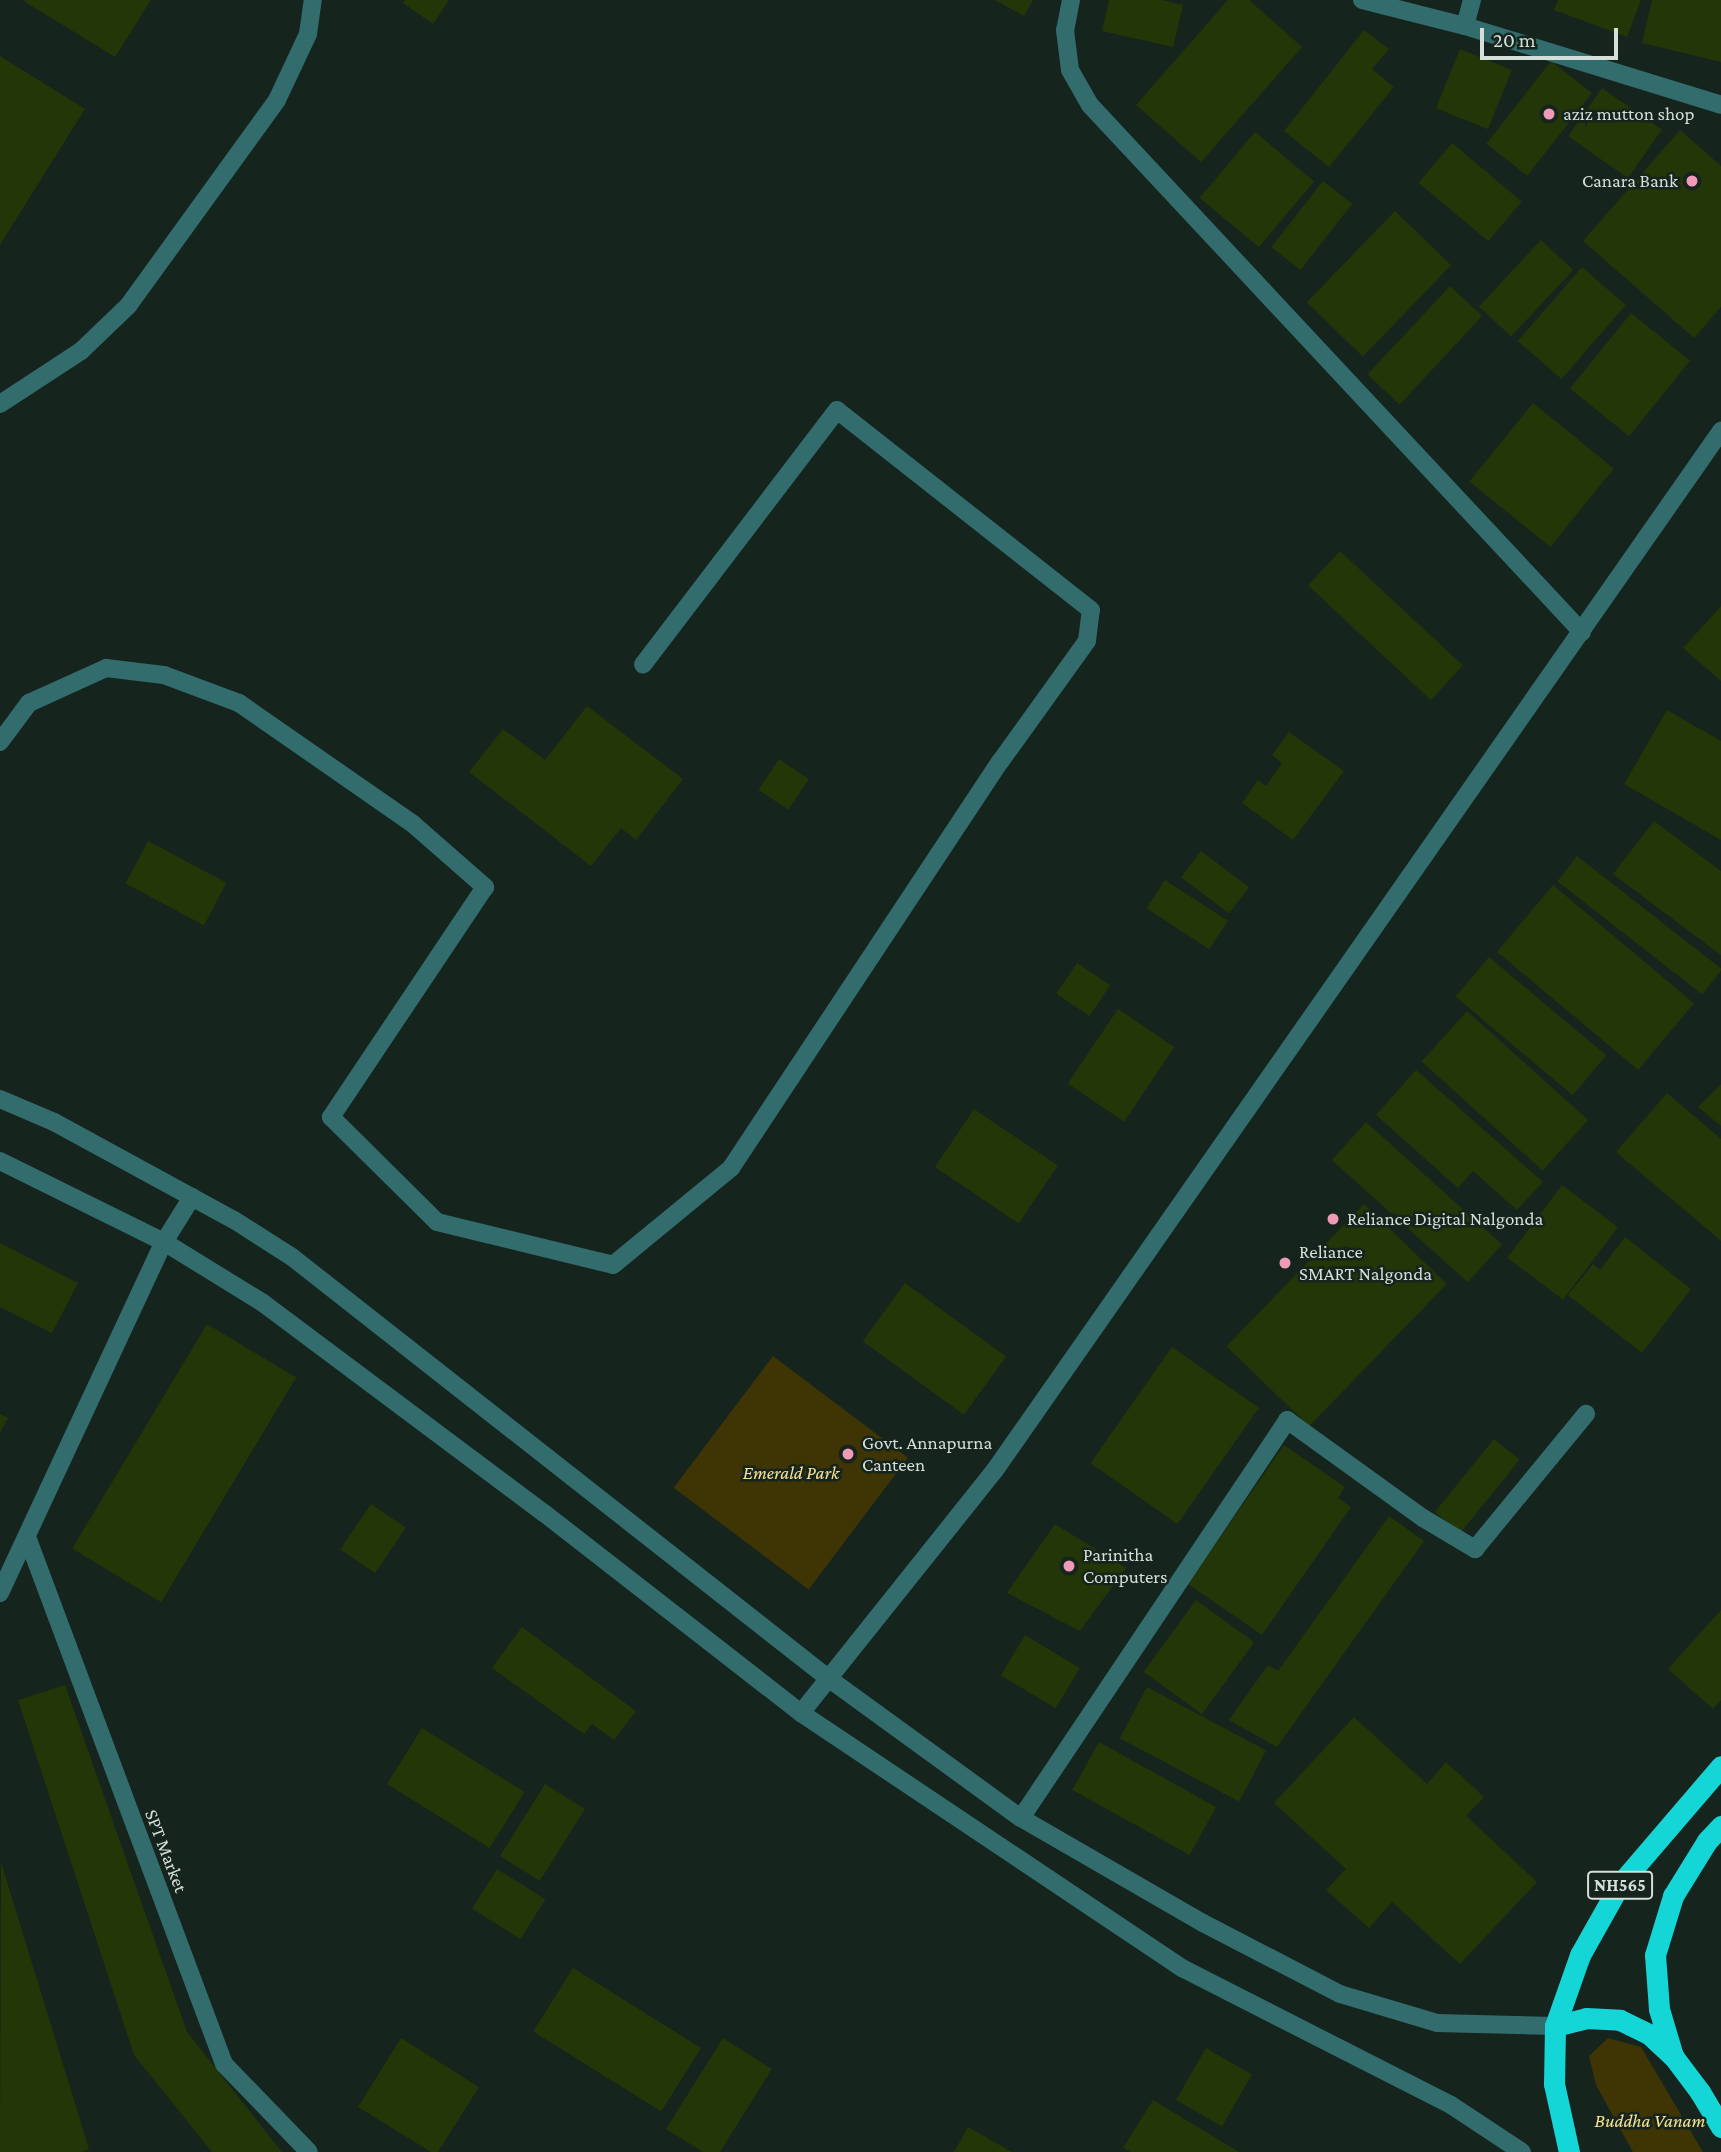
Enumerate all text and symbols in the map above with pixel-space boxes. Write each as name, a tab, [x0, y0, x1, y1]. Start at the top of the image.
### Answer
scale bar	[1483, 14, 1621, 58]
text: 20 m	[1493, 28, 1536, 52]
place label: aziz mutton shop	[1563, 103, 1694, 125]
marker: aziz mutton shop	[1541, 106, 1557, 122]
place label: Canara Bank	[1582, 170, 1678, 192]
marker: Canara Bank	[1684, 173, 1700, 189]
place label: Reliance Digital Nalgonda	[1347, 1208, 1543, 1230]
marker: Reliance Digital Nalgonda	[1325, 1211, 1341, 1227]
place label: Reliance SMART Nalgonda	[1299, 1241, 1432, 1285]
marker: Reliance SMART Nalgonda	[1277, 1255, 1293, 1271]
place label: Govt. Annapurna Canteen	[862, 1432, 992, 1476]
marker: Govt. Annapurna Canteen	[840, 1446, 856, 1462]
park label: Emerald Park	[743, 1462, 839, 1484]
place label: Parinitha Computers	[1083, 1544, 1167, 1588]
marker: Parinitha Computers	[1061, 1558, 1077, 1574]
street label: SPT Market	[140, 1806, 192, 1896]
road number: NH565	[1587, 1870, 1653, 1899]
park label: Buddha Vanam	[1595, 2110, 1705, 2132]

